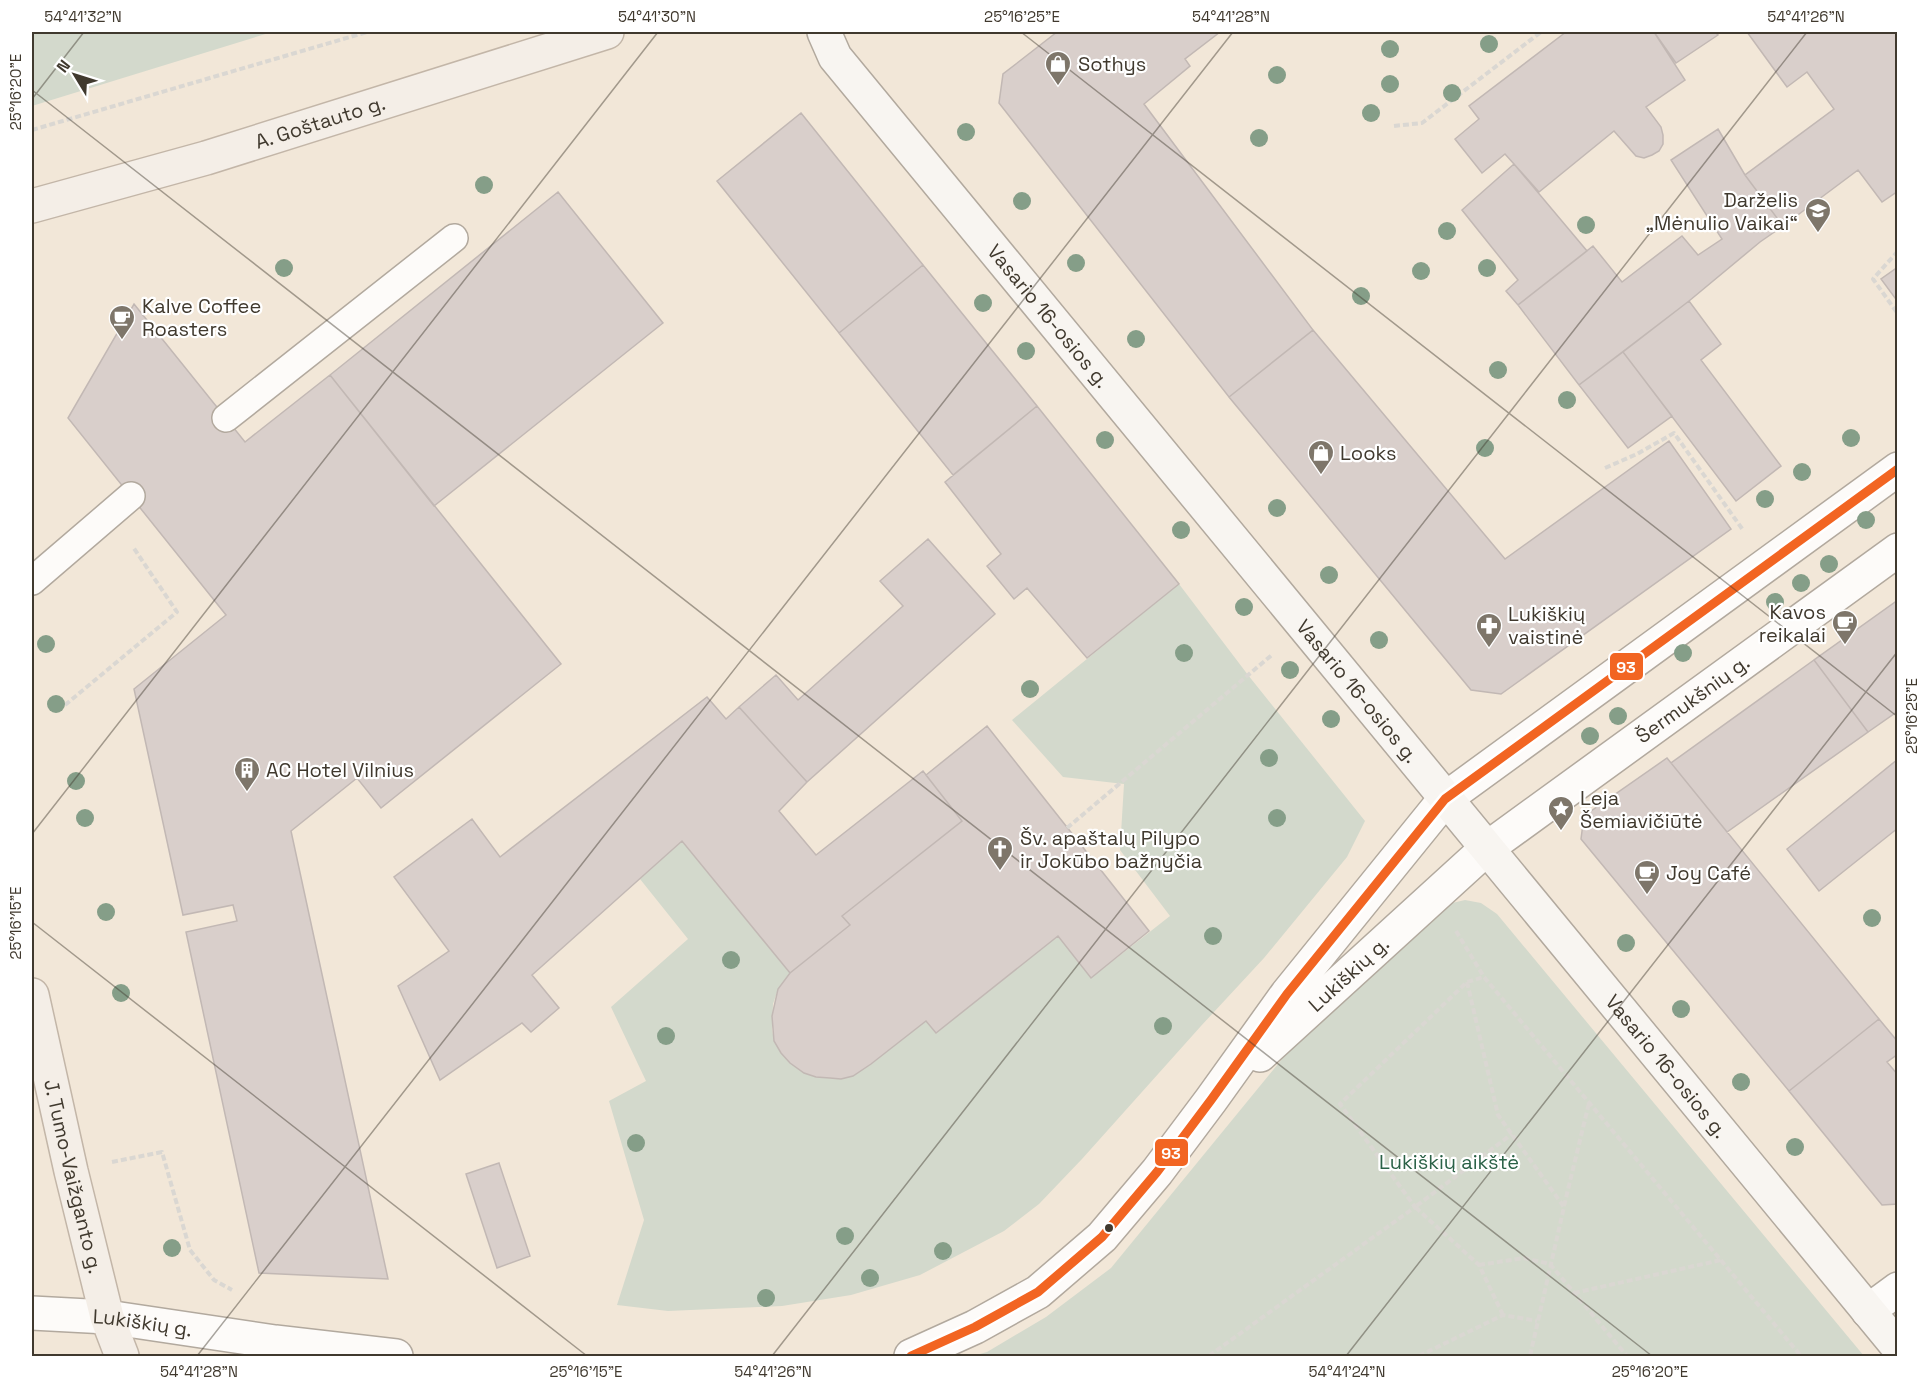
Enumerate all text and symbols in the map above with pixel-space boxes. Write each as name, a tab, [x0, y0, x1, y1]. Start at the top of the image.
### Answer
text: 54°41'32"N	[44, 7, 122, 26]
text: 54°41'30"N	[618, 7, 696, 26]
text: 25°16'25"E	[984, 7, 1060, 26]
text: 54°41'28"N	[1192, 7, 1270, 26]
text: 54°41'26"N	[1767, 7, 1845, 26]
north arrow	[45, 45, 105, 105]
shop icon: Sothys	[1043, 49, 1073, 87]
place label: Sothys	[1078, 51, 1146, 77]
text: 25°16'20"E	[6, 54, 25, 130]
text: N	[52, 55, 75, 77]
street label: A. Goštauto g.	[252, 90, 388, 155]
place label: Darželis „Mėnulio Vaikai“	[1645, 187, 1798, 236]
school or university icon: Darželis „Mėnulio Vaikai“	[1803, 196, 1833, 234]
street label: Vasario 16-osios g.	[982, 239, 1115, 393]
place label: Kalve Coffee Roasters	[142, 293, 261, 342]
cafe icon: Kalve Coffee Roasters	[107, 303, 137, 341]
shop icon: Looks	[1306, 438, 1336, 476]
place label: Looks	[1340, 440, 1397, 466]
place label: Kavos reikalai	[1759, 599, 1826, 648]
place label: Lukiškių vaistinė	[1508, 601, 1585, 650]
cafe icon: Kavos reikalai	[1830, 608, 1860, 646]
pharmacy icon: Lukiškių vaistinė	[1474, 611, 1504, 649]
street label: Vasario 16-osios g.	[1291, 614, 1424, 768]
street label: Šermukšnių g.	[1630, 649, 1755, 749]
line badge: 93	[1609, 652, 1644, 681]
text: 93	[1616, 657, 1636, 678]
text: 25°16'25"E	[1902, 678, 1921, 754]
building icon: AC Hotel Vilnius	[232, 755, 262, 793]
place label: AC Hotel Vilnius	[266, 757, 414, 783]
place label: Leja Šemiavičiūtė	[1580, 785, 1703, 834]
place icon: Leja Šemiavičiūtė	[1546, 794, 1576, 832]
place label: Šv. apaštalų Pilypo ir Jokūbo bažnyčia	[1020, 825, 1202, 874]
church icon: Šv. apaštalų Pilypo ir Jokūbo bažnyčia	[985, 834, 1015, 872]
cafe icon: Joy Café	[1632, 858, 1662, 896]
place label: Joy Café	[1666, 860, 1751, 886]
text: 25°16'15"E	[6, 886, 25, 960]
street label: Lukiškių g.	[1303, 931, 1395, 1018]
street label: Vasario 16-osios g.	[1600, 989, 1733, 1143]
street label: J. Tumo-Vaižganto g.	[38, 1077, 109, 1276]
line badge: 93	[1154, 1138, 1189, 1167]
text: 93	[1161, 1143, 1181, 1164]
park label: Lukiškių aikštė	[1379, 1149, 1519, 1175]
unlabelled marker	[1103, 1222, 1115, 1234]
street label: Lukiškių g.	[92, 1303, 194, 1343]
text: 54°41'28"N	[160, 1362, 238, 1381]
text: 25°16'15"E	[549, 1362, 623, 1381]
text: 54°41'26"N	[734, 1362, 812, 1381]
text: 54°41'24"N	[1309, 1362, 1385, 1381]
text: 25°16'20"E	[1612, 1362, 1688, 1381]

